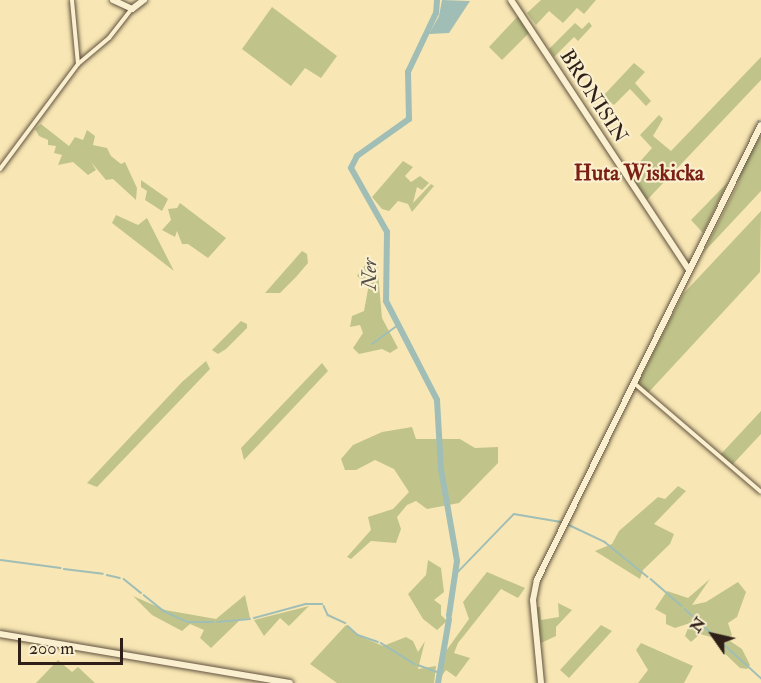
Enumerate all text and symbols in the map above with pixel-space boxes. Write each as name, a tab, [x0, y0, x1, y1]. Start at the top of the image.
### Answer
street label: BRONISIN	[555, 45, 633, 147]
district label: Huta Wiskicka	[574, 161, 704, 187]
water label: Ner	[357, 258, 383, 290]
north arrow	[683, 605, 743, 665]
text: N	[686, 613, 710, 636]
scale bar	[21, 626, 126, 664]
text: 200 m	[29, 637, 74, 660]

